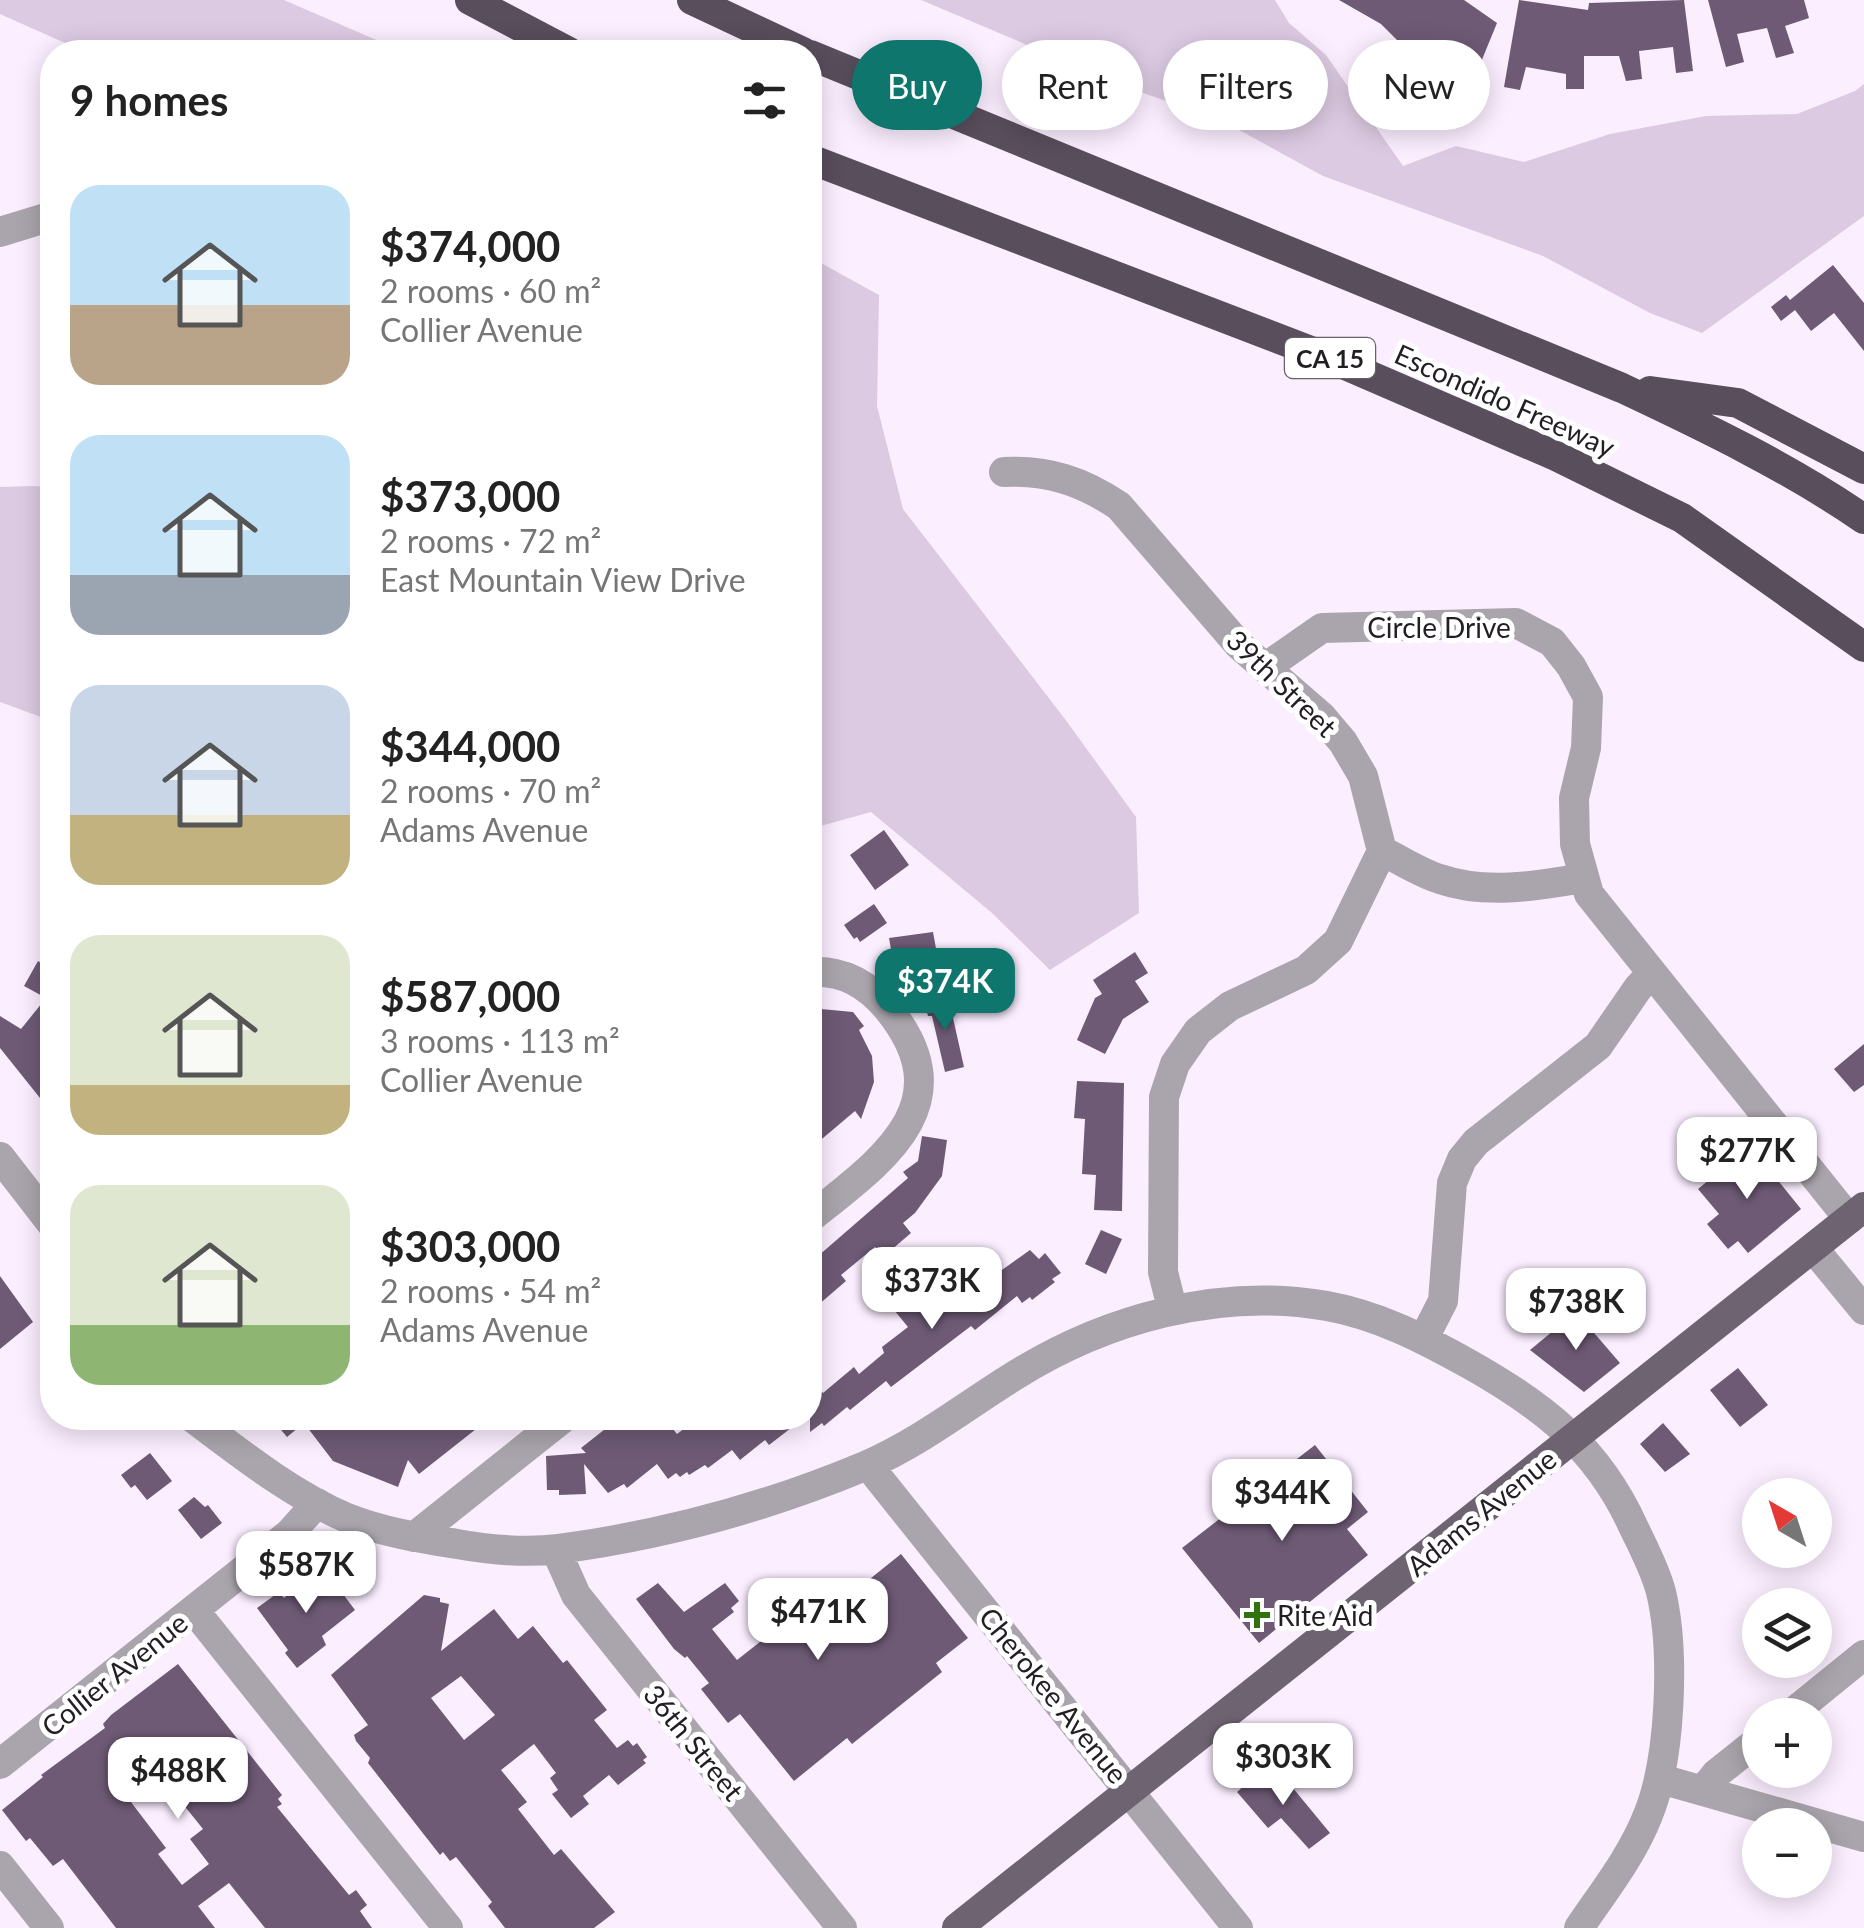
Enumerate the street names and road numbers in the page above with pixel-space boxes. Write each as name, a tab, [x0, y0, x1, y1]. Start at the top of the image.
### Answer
street label: Escondido Freeway	[1390, 336, 1621, 464]
road number: CA 15	[1285, 338, 1375, 378]
street label: Circle Drive	[1367, 610, 1511, 644]
street label: 39th Street	[1220, 622, 1344, 744]
street label: Adams Avenue	[1399, 1441, 1563, 1583]
street label: Cherokee Avenue	[973, 1600, 1135, 1790]
street label: Collier Avenue	[34, 1605, 194, 1743]
street label: 36th Street	[637, 1677, 751, 1807]

